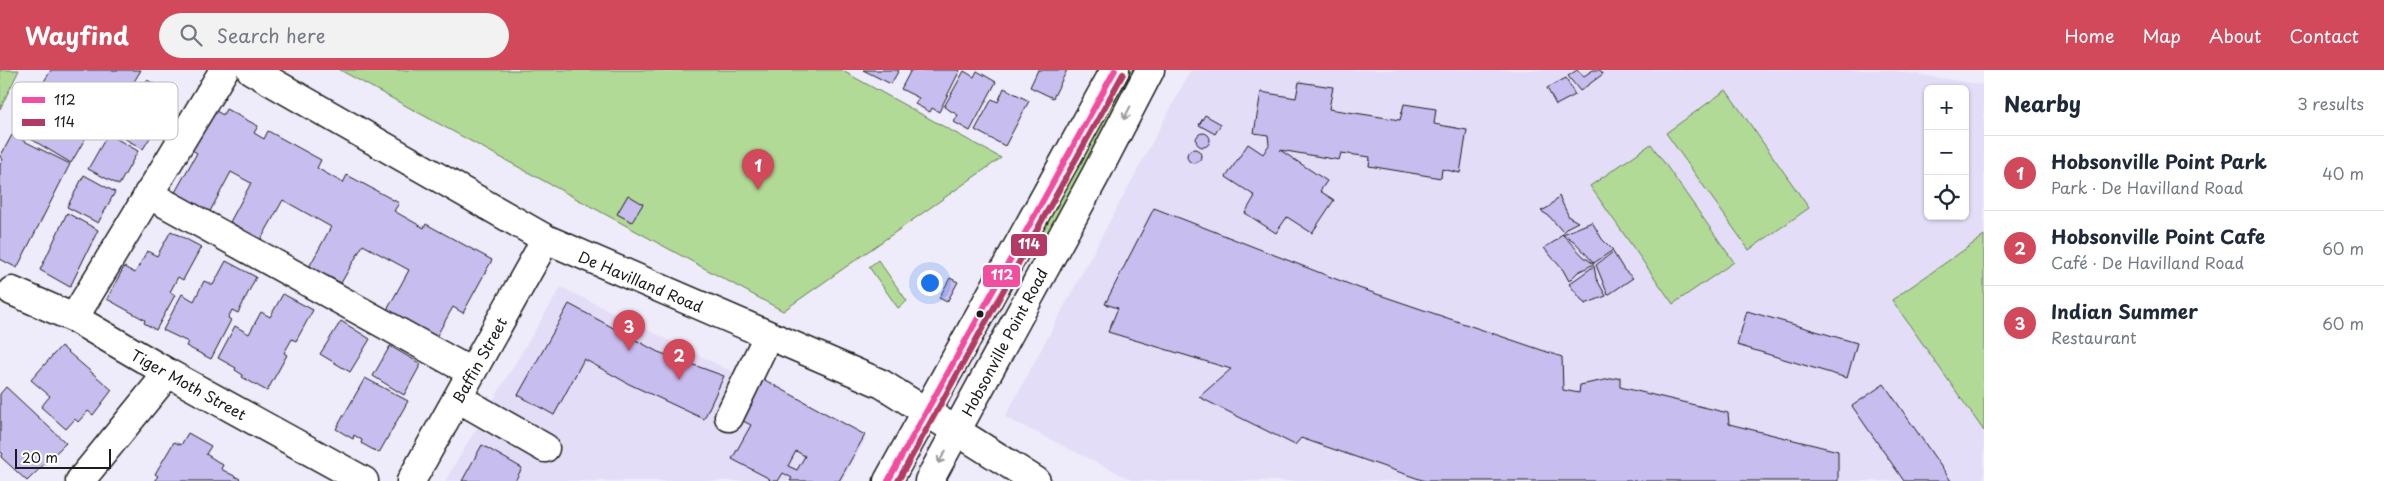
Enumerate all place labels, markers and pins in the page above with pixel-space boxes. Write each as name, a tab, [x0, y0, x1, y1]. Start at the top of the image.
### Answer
pin: 1	[742, 149, 774, 190]
unlabelled marker	[975, 309, 985, 319]
pin: 3	[613, 310, 645, 351]
pin: 2	[663, 339, 695, 380]

